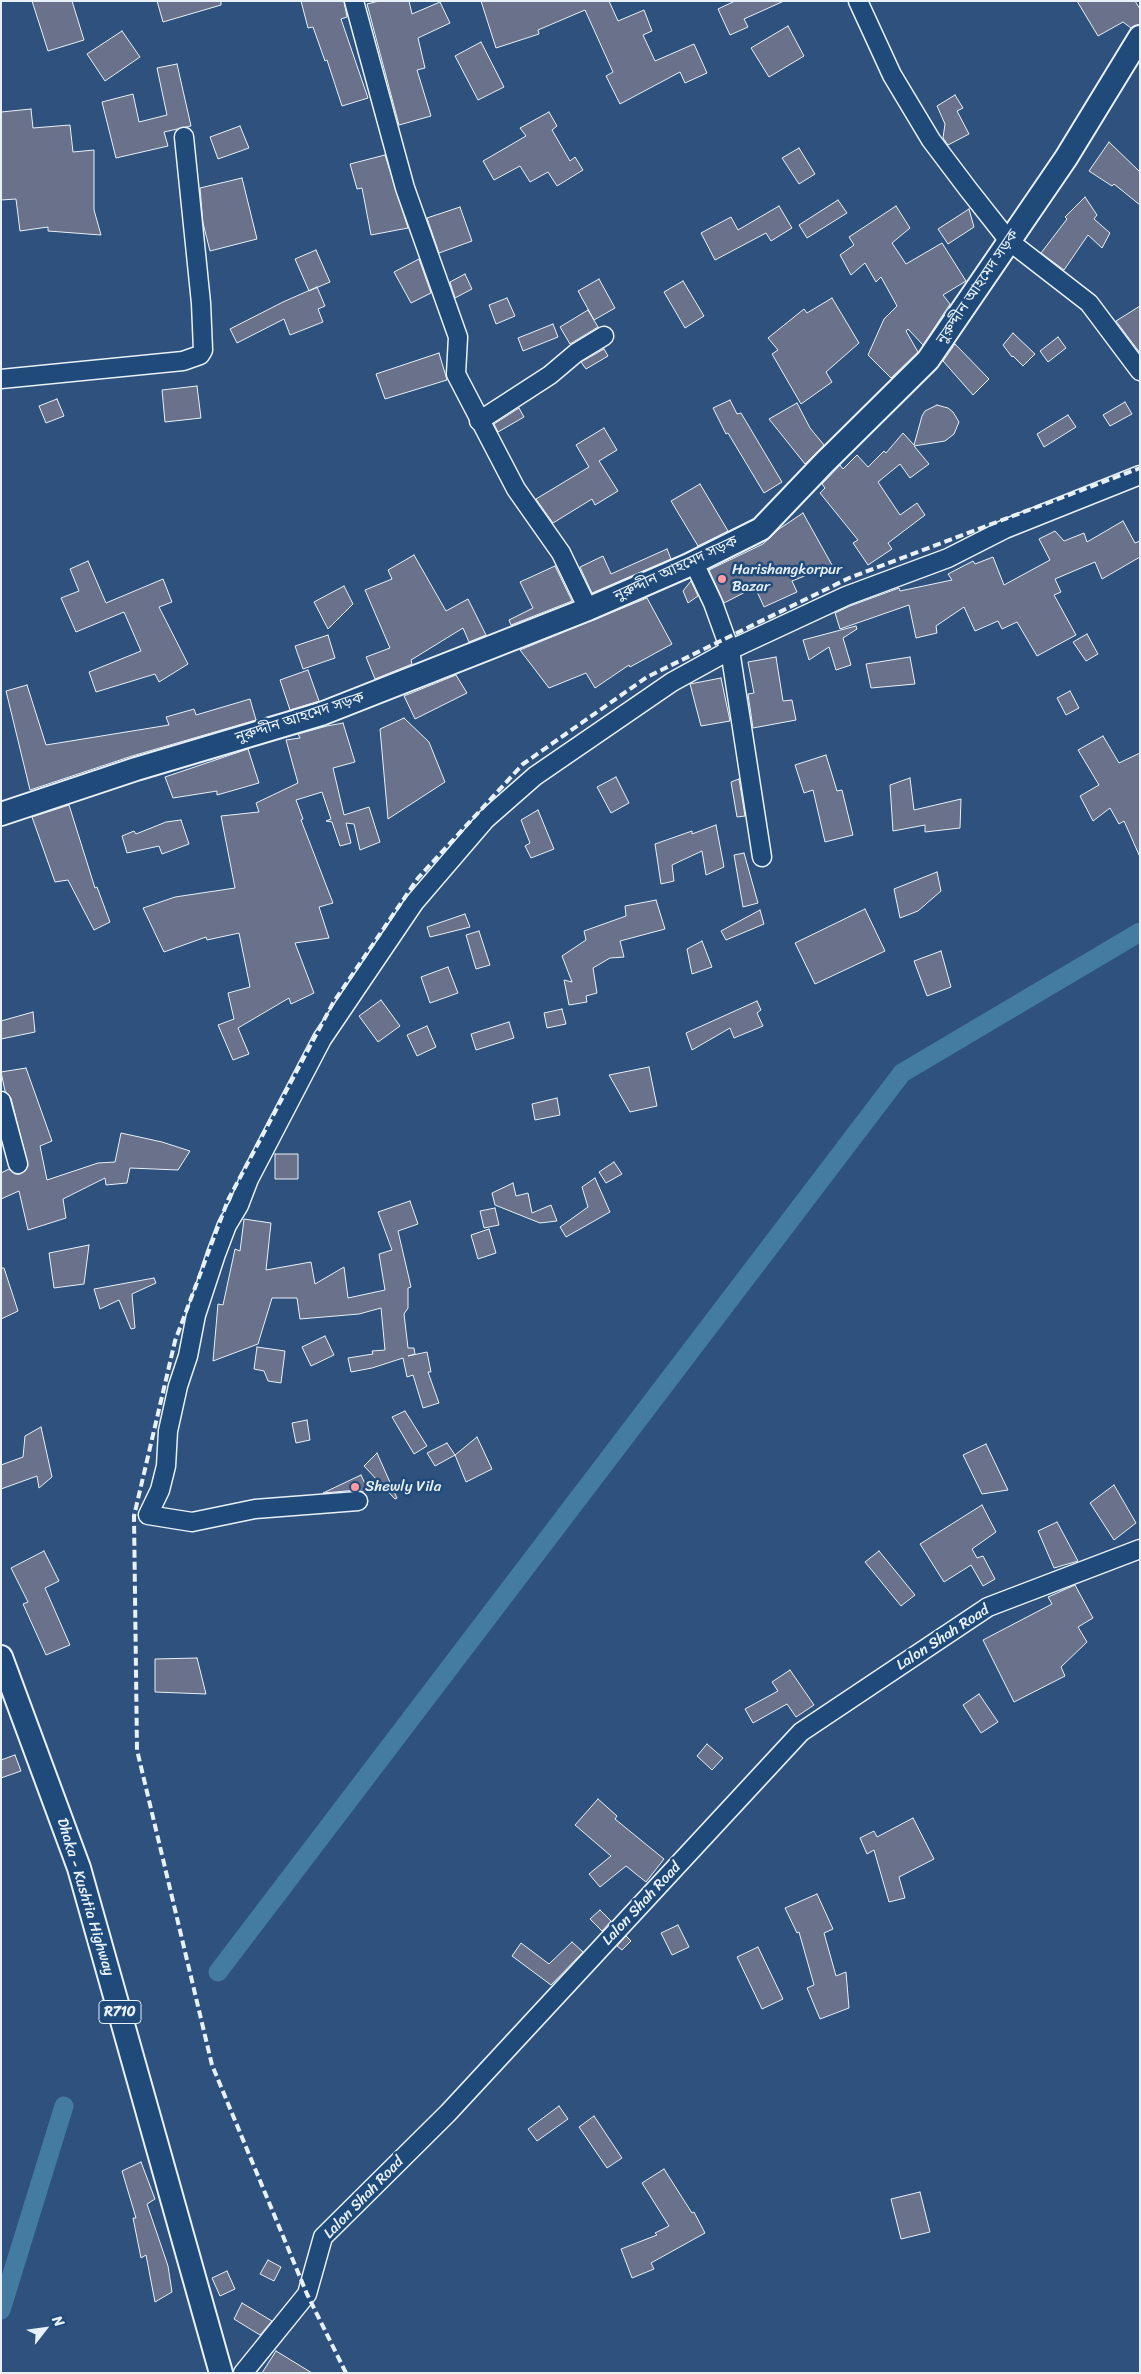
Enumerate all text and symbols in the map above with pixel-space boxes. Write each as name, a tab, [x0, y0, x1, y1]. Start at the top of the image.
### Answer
street label: নুরুদ্দীন আহমেদ সড়ক	[933, 226, 1023, 348]
street label: নুরুদ্দীন আহমেদ সড়ক	[611, 532, 741, 606]
place label: Harishangkorpur Bazar	[732, 561, 842, 596]
marker: Harishangkorpur Bazar	[716, 573, 728, 585]
street label: নুরুদ্দীন আহমেদ সড়ক	[233, 689, 367, 747]
place label: Shewly Vila	[365, 1478, 441, 1496]
marker: Shewly Vila	[349, 1481, 361, 1493]
street label: Lalon Shah Road	[893, 1601, 993, 1675]
street label: Dhaka - Kushtia Highway	[52, 1816, 118, 1978]
street label: Lalon Shah Road	[599, 1859, 685, 1949]
road number: R710	[99, 2000, 141, 2024]
street label: Lalon Shah Road	[320, 2153, 408, 2243]
north arrow	[20, 2304, 70, 2354]
text: N	[45, 2311, 72, 2332]

